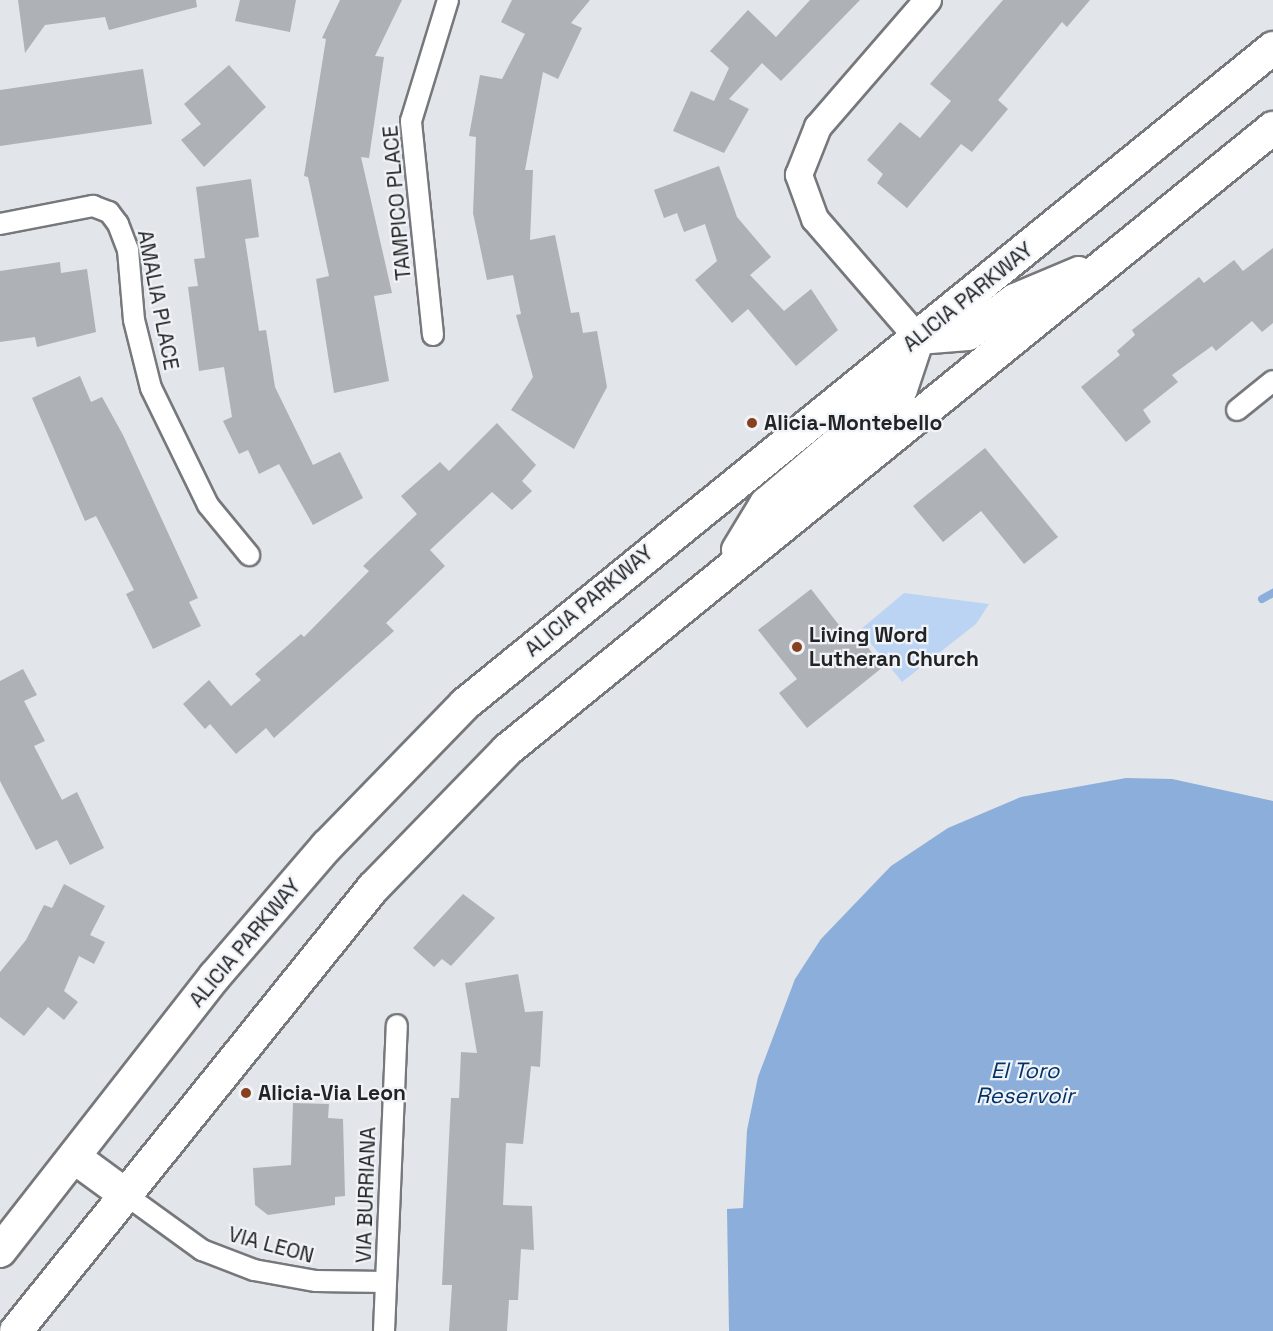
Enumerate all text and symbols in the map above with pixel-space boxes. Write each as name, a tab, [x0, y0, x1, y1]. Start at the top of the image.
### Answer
street label: TAMPICO PLACE	[378, 125, 416, 281]
street label: AMALIA PLACE	[132, 228, 184, 372]
street label: ALICIA PARKWAY	[898, 237, 1038, 357]
place label: Alicia-Montebello	[764, 410, 942, 436]
marker: Alicia-Montebello	[745, 416, 759, 430]
street label: ALICIA PARKWAY	[520, 540, 658, 662]
place label: Living Word Lutheran Church	[809, 622, 979, 672]
marker: Living Word Lutheran Church	[790, 640, 804, 654]
street label: ALICIA PARKWAY	[184, 874, 306, 1012]
water label: El Toro Reservoir	[976, 1057, 1074, 1108]
place label: Alicia-Via Leon	[258, 1080, 406, 1106]
marker: Alicia-Via Leon	[239, 1086, 253, 1100]
street label: VIA BURRIANA	[351, 1126, 381, 1264]
street label: VIA LEON	[225, 1221, 317, 1269]

